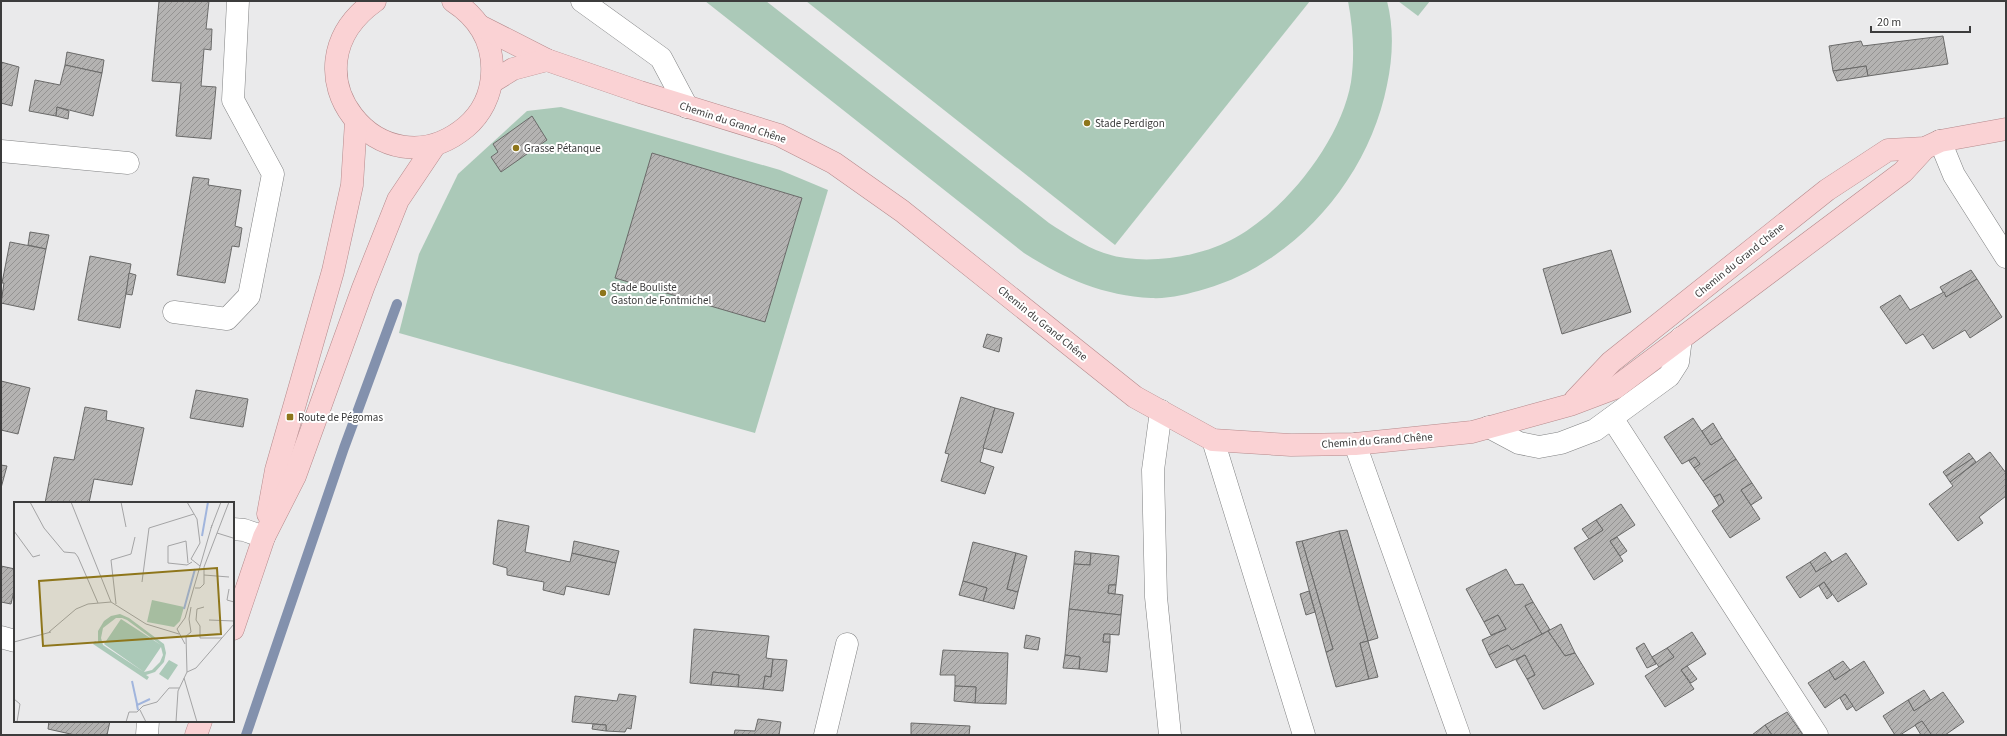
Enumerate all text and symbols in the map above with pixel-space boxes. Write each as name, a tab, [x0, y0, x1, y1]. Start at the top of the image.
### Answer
scale bar	[1871, 8, 1970, 34]
text: 20 m	[1877, 14, 1901, 31]
street label: Chemin du Grand Chêne	[678, 98, 789, 147]
place label: Stade Perdigon	[1095, 116, 1165, 131]
marker: Stade Perdigon	[1082, 118, 1092, 128]
place label: Grasse Pétanque	[524, 141, 601, 156]
marker: Grasse Pétanque	[511, 143, 521, 153]
street label: Chemin du Grand Chêne	[1691, 219, 1788, 301]
place label: Stade Bouliste Gaston de Fontmichel	[611, 280, 711, 308]
street label: Chemin du Grand Chêne	[995, 282, 1091, 365]
marker: Stade Bouliste Gaston de Fontmichel	[598, 288, 608, 298]
place label: Route de Pégomas	[298, 410, 383, 425]
marker: Route de Pégomas	[285, 412, 295, 422]
street label: Chemin du Grand Chêne	[1321, 429, 1434, 452]
inset map	[14, 502, 234, 722]

